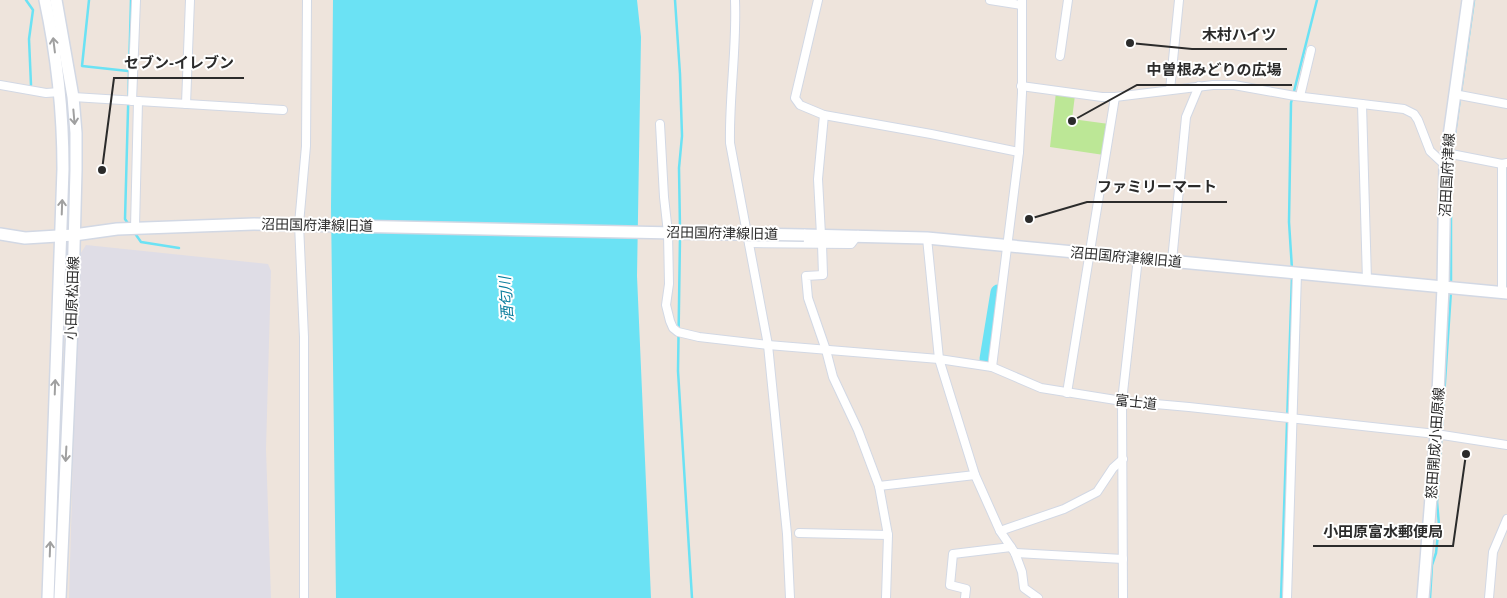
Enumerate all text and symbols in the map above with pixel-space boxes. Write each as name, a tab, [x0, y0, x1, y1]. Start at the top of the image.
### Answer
callout: 木村ハイツ	[1192, 19, 1287, 49]
text: 木村ハイツ	[1202, 26, 1276, 43]
one-way arrow	[48, 37, 58, 53]
callout: セブン-イレブン	[114, 48, 244, 78]
text: セブン-イレブン	[124, 54, 234, 71]
callout: 中曽根みどりの広場	[1137, 55, 1292, 85]
text: 中曽根みどりの広場	[1146, 61, 1282, 78]
one-way arrow	[70, 109, 79, 125]
street label: 沼田国府津線	[1437, 133, 1457, 217]
callout: ファミリーマート	[1087, 172, 1227, 202]
text: ファミリーマート	[1097, 178, 1217, 195]
one-way arrow	[57, 199, 67, 216]
street label: 沼田国府津線旧道	[261, 216, 373, 234]
street label: 沼田国府津線旧道	[666, 224, 778, 242]
street label: 沼田国府津線旧道	[1070, 244, 1182, 270]
street label: 小田原松田線	[63, 256, 81, 340]
water label: 酒匂川	[496, 274, 516, 322]
one-way arrow	[50, 379, 60, 396]
street label: 怒田開成小田原線	[1423, 387, 1447, 499]
street label: 富士道	[1114, 392, 1158, 412]
one-way arrow	[61, 446, 70, 462]
callout: 小田原富水郵便局	[1313, 516, 1453, 546]
text: 小田原富水郵便局	[1323, 523, 1443, 540]
one-way arrow	[45, 542, 55, 558]

